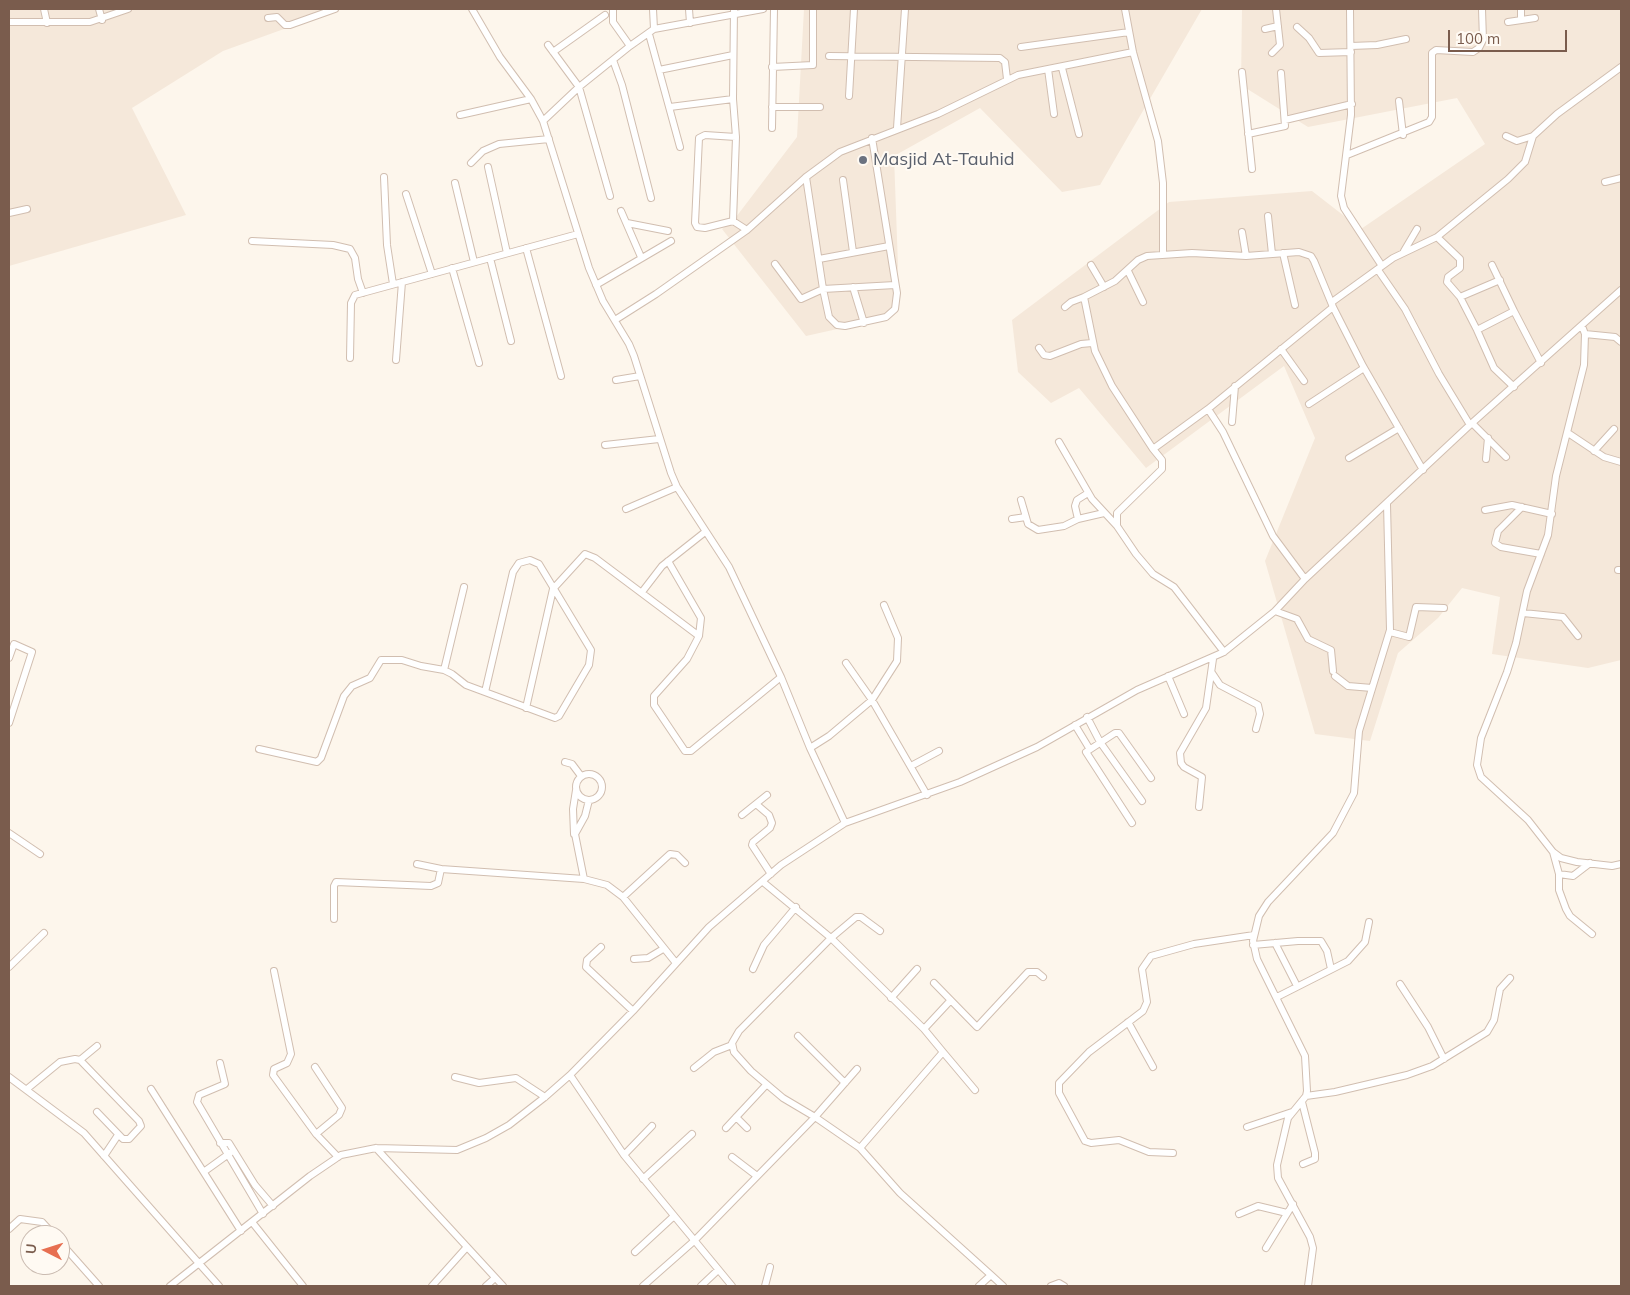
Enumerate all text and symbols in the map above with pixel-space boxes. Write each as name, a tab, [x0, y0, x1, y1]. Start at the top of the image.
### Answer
scale bar	[1450, 20, 1569, 52]
text: 100 m	[1456, 29, 1500, 48]
place label: Masjid At-Tauhid	[873, 149, 1015, 171]
marker: Masjid At-Tauhid	[857, 154, 869, 166]
north arrow	[20, 1225, 70, 1275]
text: U	[22, 1243, 40, 1255]

